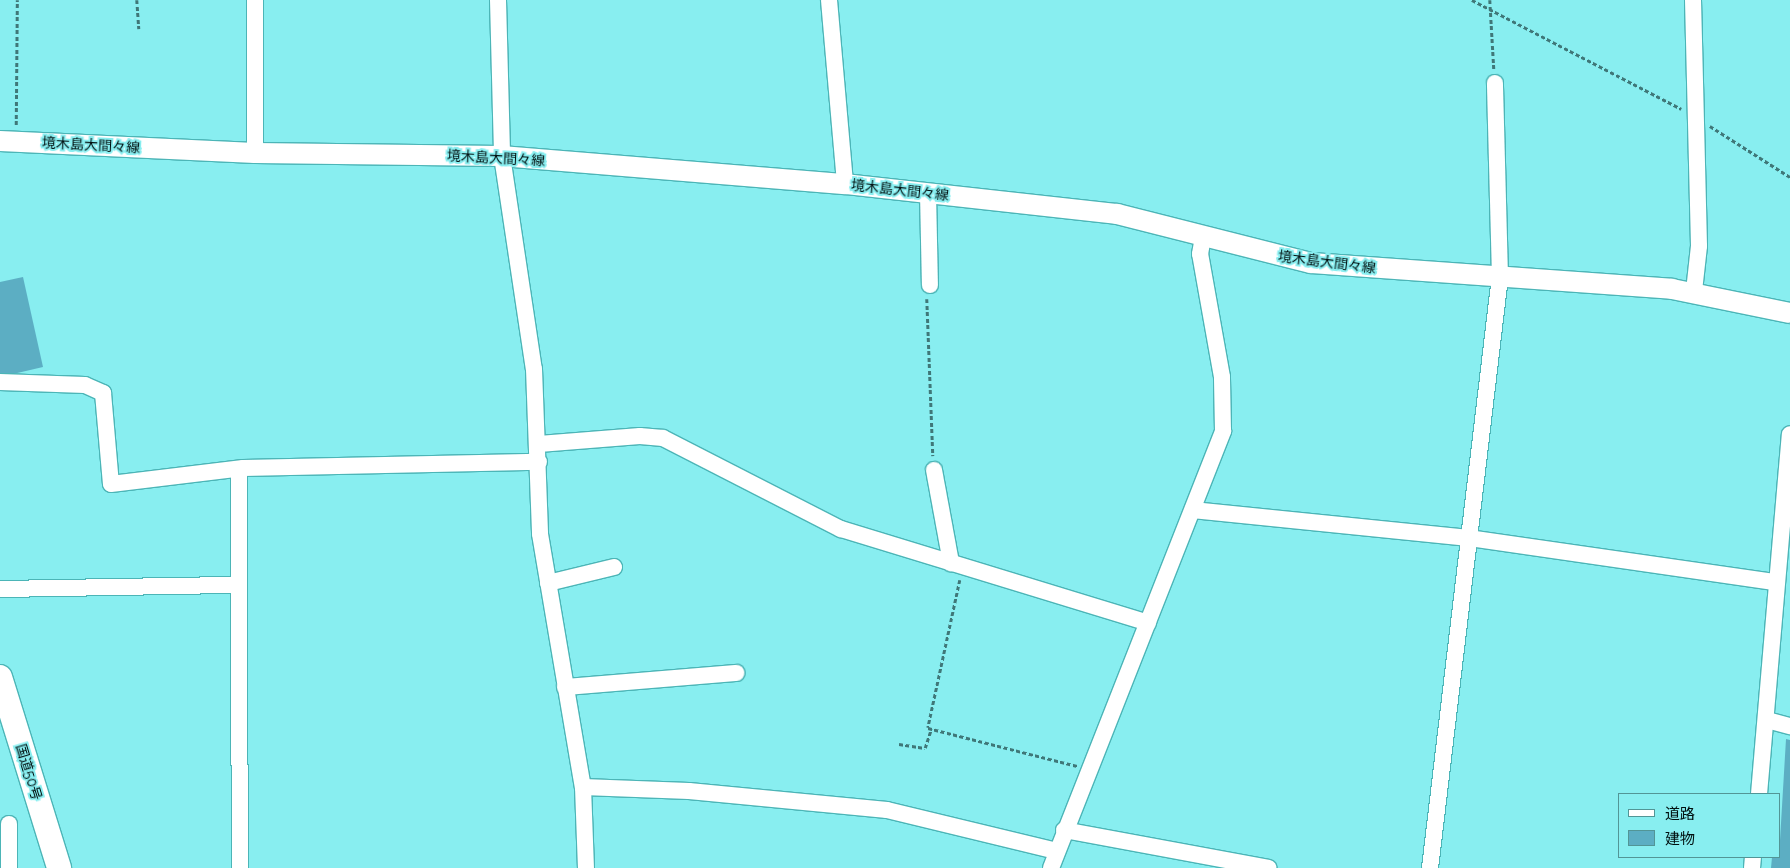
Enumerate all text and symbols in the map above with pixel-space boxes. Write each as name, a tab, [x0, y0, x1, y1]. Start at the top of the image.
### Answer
street label: 境木島大間々線	[42, 134, 140, 156]
street label: 境木島大間々線	[447, 147, 545, 169]
street label: 境木島大間々線	[850, 177, 950, 203]
street label: 境木島大間々線	[1277, 248, 1377, 276]
street label: 国道50号	[12, 742, 46, 802]
legend	[1618, 793, 1780, 858]
text: 道路	[1665, 805, 1695, 823]
text: 建物	[1665, 830, 1695, 848]

